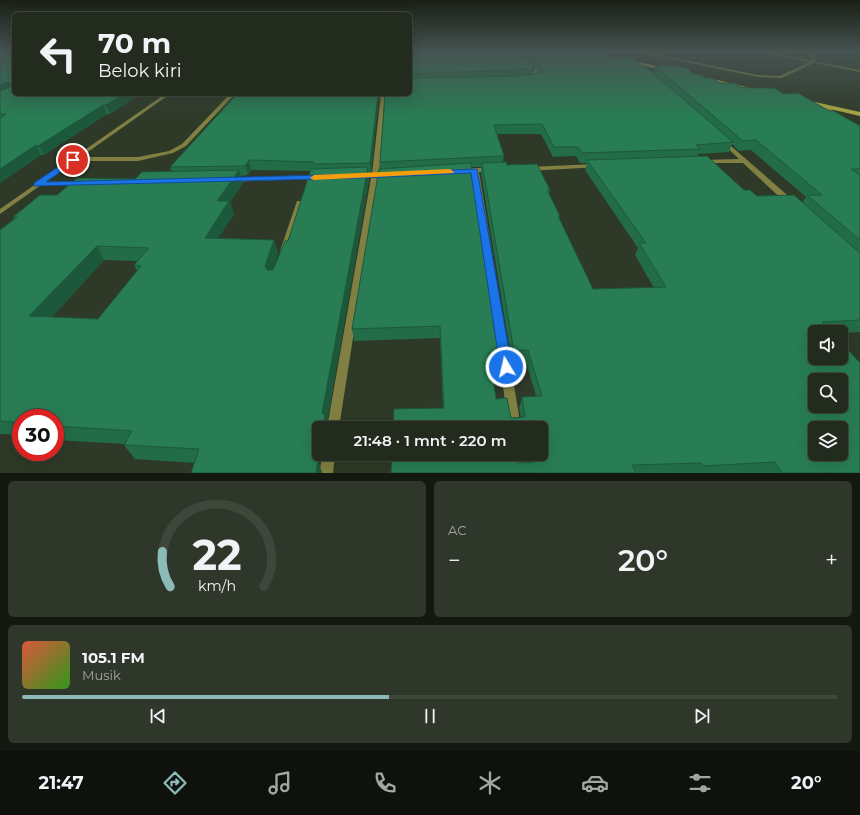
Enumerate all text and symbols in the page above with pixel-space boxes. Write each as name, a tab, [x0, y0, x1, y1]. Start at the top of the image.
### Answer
text: 70 m	[98, 26, 171, 60]
icon: left	[32, 28, 84, 80]
text: Belok kiri	[98, 60, 182, 82]
pin	[56, 143, 90, 177]
icon: arrive	[62, 149, 84, 171]
map controls	[808, 325, 848, 461]
button: sound	[808, 325, 848, 365]
position arrow	[485, 346, 527, 388]
button: search	[808, 373, 848, 413]
speed limit sign: 30	[12, 409, 64, 461]
button: layers	[808, 421, 848, 461]
text: 21:48 · 1 mnt · 220 m	[353, 431, 507, 450]
text: AC	[448, 522, 466, 538]
text: 22	[192, 530, 242, 580]
text: 20°	[618, 542, 668, 579]
text: −	[448, 547, 461, 574]
text: +	[825, 547, 838, 574]
text: km/h	[198, 577, 236, 595]
text: 105.1 FM	[82, 648, 145, 667]
text: Musik	[82, 667, 121, 683]
icon: previous	[147, 705, 169, 727]
icon: pause	[419, 705, 441, 727]
icon: next	[691, 705, 713, 727]
icon: directions	[161, 769, 189, 797]
icon: music	[266, 769, 294, 797]
icon: phone	[371, 769, 399, 797]
icon: climate	[476, 769, 504, 797]
icon: car	[581, 769, 609, 797]
icon: filters	[686, 769, 714, 797]
text: 21:47	[39, 772, 84, 794]
text: 20°	[791, 772, 821, 794]

